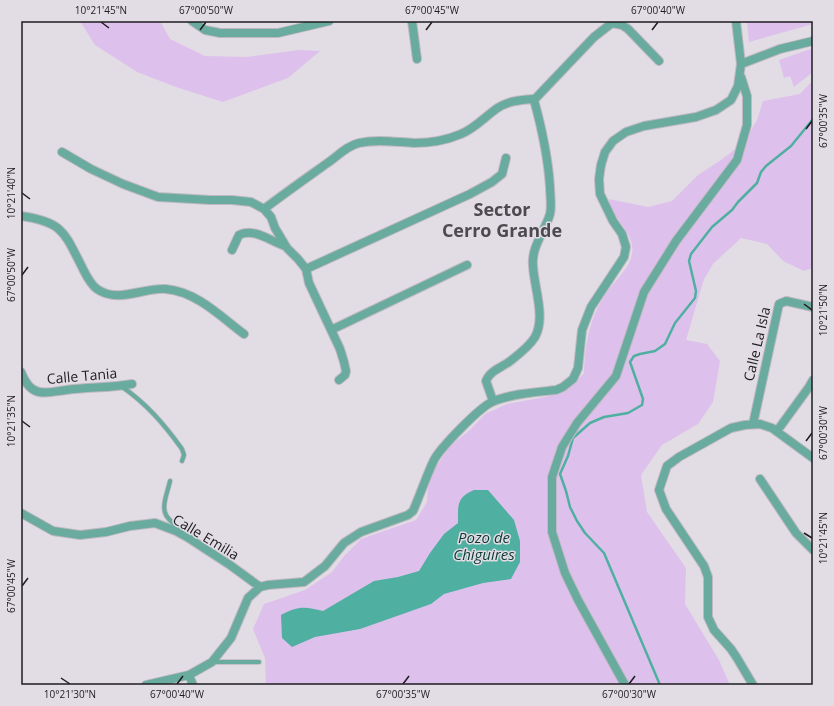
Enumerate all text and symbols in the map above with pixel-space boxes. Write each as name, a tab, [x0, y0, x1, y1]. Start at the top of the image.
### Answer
text: 10°21'45"N	[75, 3, 127, 17]
text: 67°00'50"W	[179, 3, 234, 17]
text: 67°00'45"W	[405, 3, 460, 17]
text: 67°00'40"W	[631, 3, 686, 17]
text: 67°00'35"W	[816, 93, 830, 148]
text: 10°21'40"N	[4, 167, 18, 219]
district label: Sector Cerro Grande	[442, 197, 562, 242]
text: 67°00'50"W	[4, 247, 18, 302]
text: 10°21'50"N	[816, 284, 830, 336]
street label: Calle La Isla	[739, 305, 774, 383]
street label: Calle Tania	[46, 363, 118, 388]
text: 10°21'35"N	[4, 395, 18, 447]
text: 67°00'30"W	[816, 405, 830, 460]
street label: Calle Emilia	[170, 509, 243, 564]
text: 10°21'45"N	[816, 512, 830, 564]
water label: Pozo de Chiguires	[453, 527, 515, 564]
text: 67°00'45"W	[4, 558, 18, 613]
text: 10°21'30"N	[44, 687, 96, 701]
text: 67°00'40"W	[150, 687, 205, 701]
text: 67°00'35"W	[376, 687, 431, 701]
text: 67°00'30"W	[602, 687, 657, 701]

